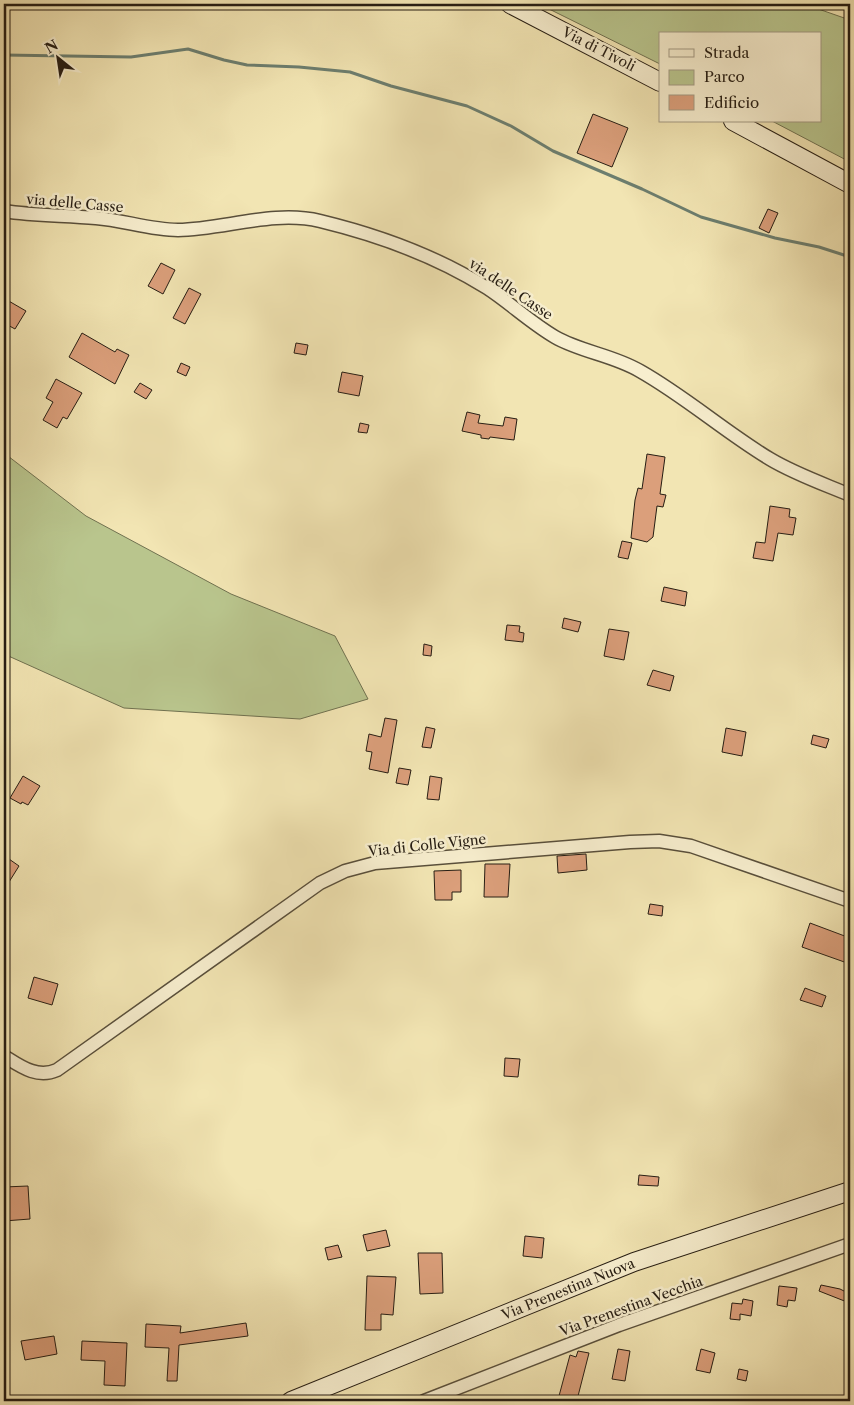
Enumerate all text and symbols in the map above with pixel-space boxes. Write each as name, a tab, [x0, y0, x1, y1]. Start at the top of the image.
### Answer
street label: Via di Tivoli	[558, 22, 639, 75]
north arrow	[32, 32, 82, 82]
legend	[659, 32, 822, 122]
text: N	[42, 36, 61, 58]
text: Strada	[704, 43, 750, 62]
text: Parco	[704, 67, 745, 86]
text: Edificio	[704, 93, 759, 112]
street label: via delle Casse	[25, 190, 124, 216]
street label: via delle Casse	[465, 254, 556, 324]
street label: Via di Colle Vigne	[366, 830, 487, 860]
street label: Via Prenestina Nuova	[498, 1254, 638, 1324]
street label: Via Prenestina Vecchia	[556, 1272, 706, 1341]

